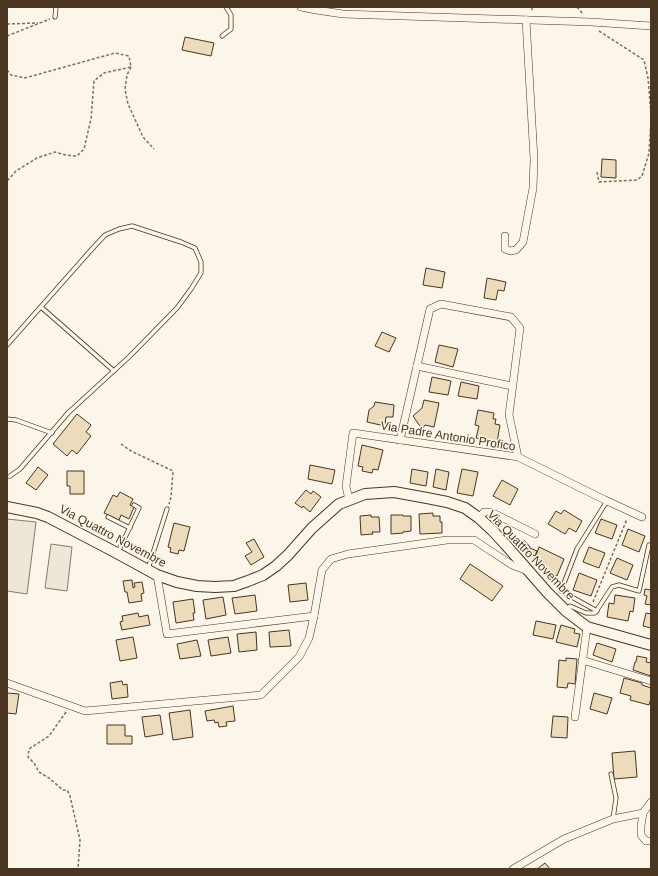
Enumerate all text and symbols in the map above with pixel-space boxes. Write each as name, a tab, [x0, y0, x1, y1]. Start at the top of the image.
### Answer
street label: Via Padre Antonio Profico	[379, 418, 517, 454]
street label: Via Quattro Novembre	[57, 502, 169, 570]
street label: Via Quattro Novembre	[485, 507, 578, 603]

